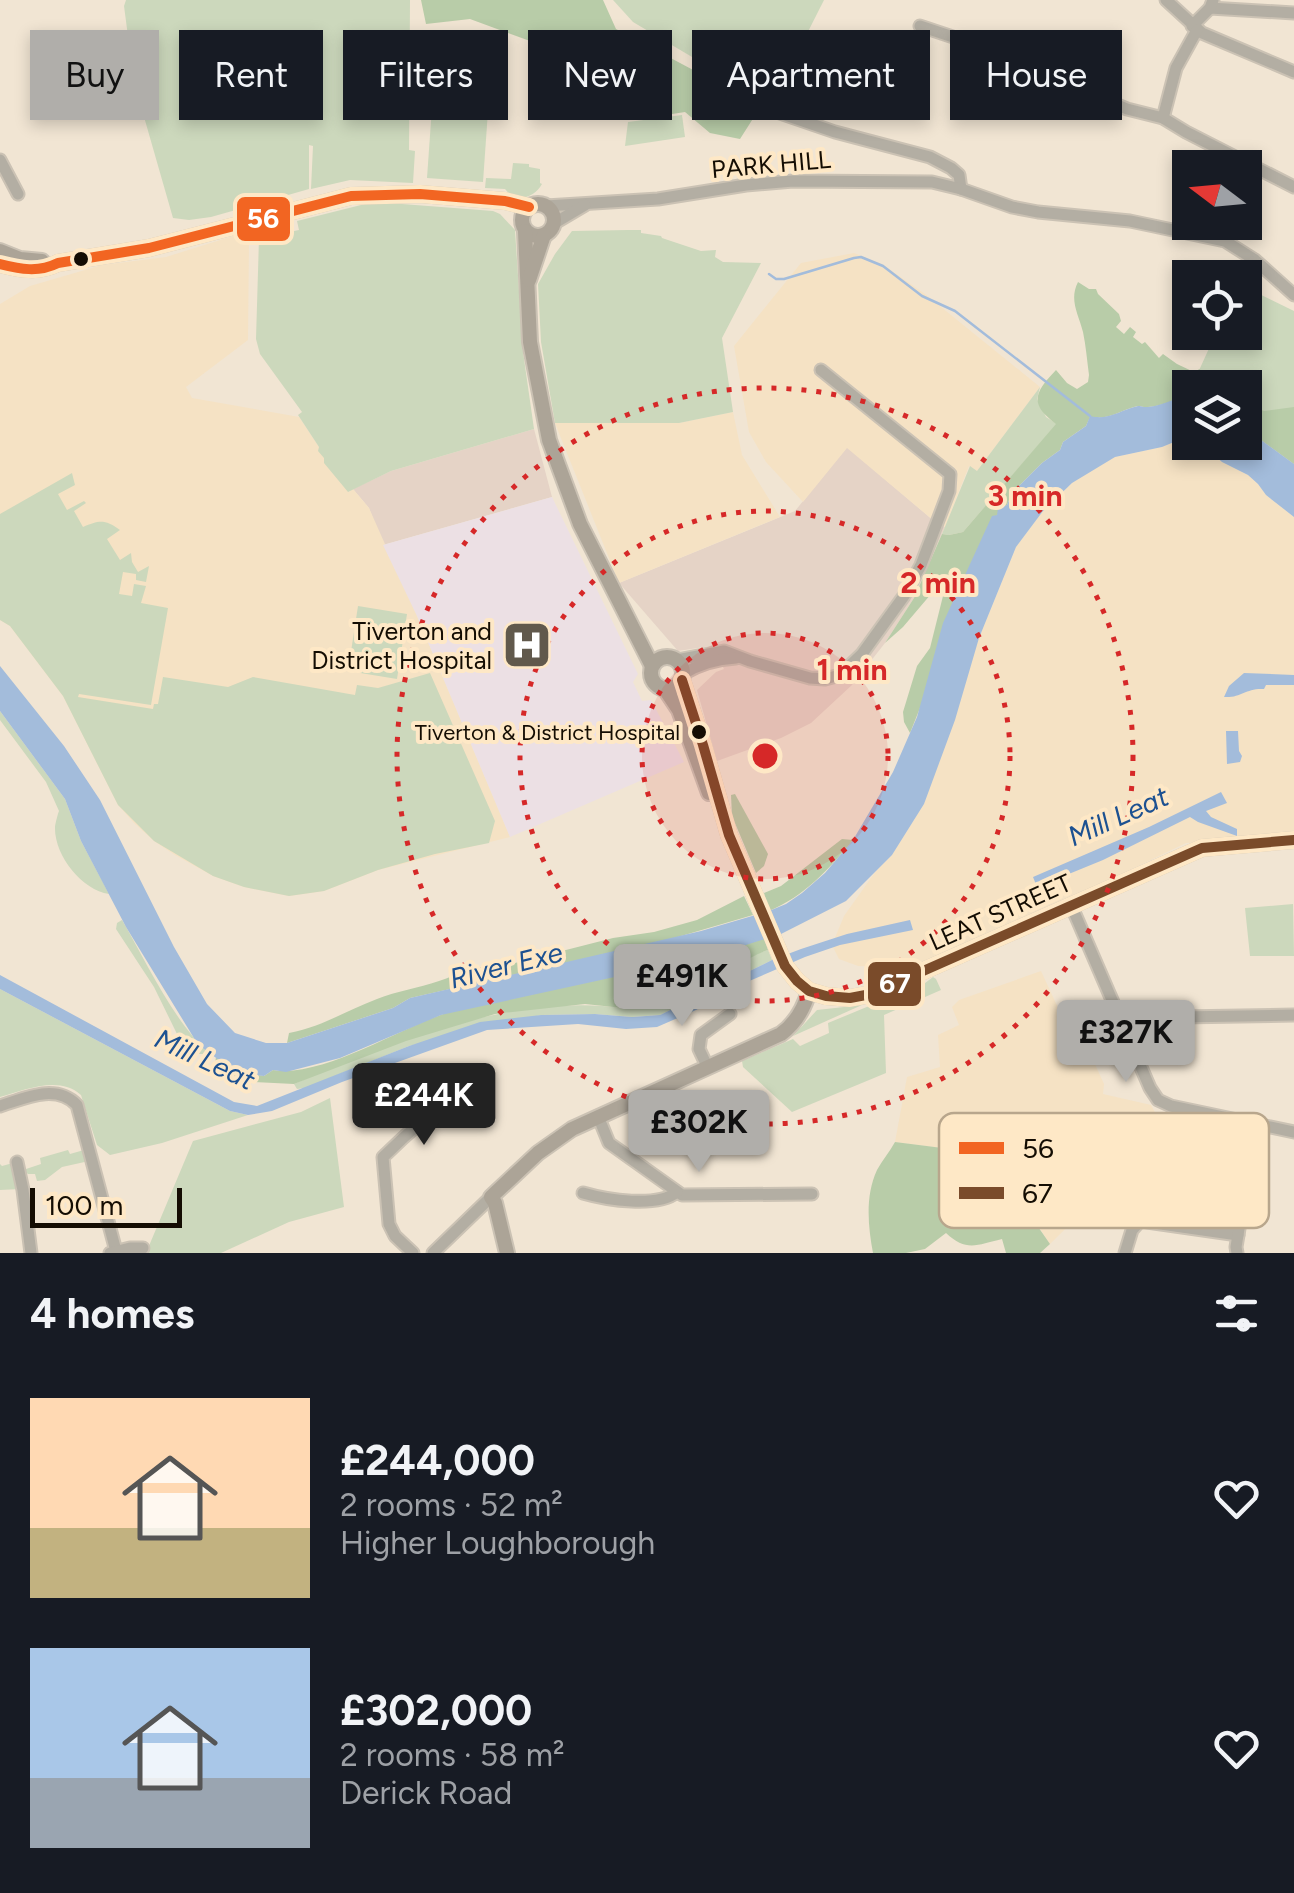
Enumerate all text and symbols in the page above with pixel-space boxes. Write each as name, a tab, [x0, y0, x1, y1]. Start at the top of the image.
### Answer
chip: Buy	[30, 30, 159, 120]
chip: Rent	[179, 30, 323, 120]
chip: Filters	[343, 30, 508, 120]
chip: New	[528, 30, 672, 120]
chip: Apartment	[692, 30, 930, 120]
chip: House	[950, 30, 1122, 120]
street label: PARK HILL	[710, 144, 832, 184]
north arrow	[1172, 150, 1262, 240]
map controls	[1172, 150, 1262, 460]
line badge: 56	[235, 195, 292, 243]
text: 56	[247, 201, 279, 235]
unlabelled marker	[71, 249, 91, 269]
button: locate	[1172, 260, 1262, 350]
button: layers	[1172, 370, 1262, 460]
text: 3 min	[988, 477, 1062, 514]
text: 2 min	[900, 564, 976, 601]
place label: Tiverton and District Hospital	[311, 616, 492, 675]
hospital icon: Tiverton and District Hospital	[501, 619, 553, 671]
text: 1 min	[817, 651, 887, 688]
place label: Tiverton & District Hospital	[415, 719, 680, 746]
marker: Tiverton & District Hospital	[689, 722, 709, 742]
centre of rings	[747, 738, 783, 774]
water label: Mill Leat	[1062, 779, 1174, 853]
street label: LEAT STREET	[924, 867, 1076, 957]
water label: River Exe	[446, 935, 566, 995]
pin: £491K	[612, 944, 752, 1029]
text: £491K	[636, 957, 728, 995]
line badge: 67	[866, 960, 923, 1008]
text: 67	[879, 966, 911, 1000]
pin: £327K	[1056, 1000, 1196, 1085]
text: £327K	[1079, 1013, 1173, 1051]
water label: Mill Leat	[149, 1021, 261, 1097]
pin: £244K	[354, 1063, 494, 1148]
text: £244K	[374, 1076, 474, 1114]
pin: £302K	[629, 1090, 769, 1175]
text: £302K	[650, 1103, 748, 1141]
legend	[939, 1113, 1269, 1228]
text: 56	[1022, 1131, 1054, 1165]
text: 67	[1022, 1176, 1053, 1210]
scale bar	[30, 1183, 182, 1228]
text: 100 m	[45, 1188, 123, 1222]
icon: filters	[1209, 1286, 1264, 1341]
text: 4 homes	[30, 1288, 194, 1339]
text: £244,000	[340, 1435, 535, 1486]
icon: home	[110, 1438, 230, 1558]
icon: heart	[1209, 1471, 1264, 1526]
text: 2 rooms · 52 m²	[340, 1486, 563, 1524]
text: Higher Loughborough	[340, 1524, 655, 1562]
text: £302,000	[340, 1685, 532, 1736]
icon: home	[110, 1688, 230, 1808]
icon: heart	[1209, 1721, 1264, 1776]
text: 2 rooms · 58 m²	[340, 1736, 565, 1774]
text: Derick Road	[340, 1774, 512, 1812]

